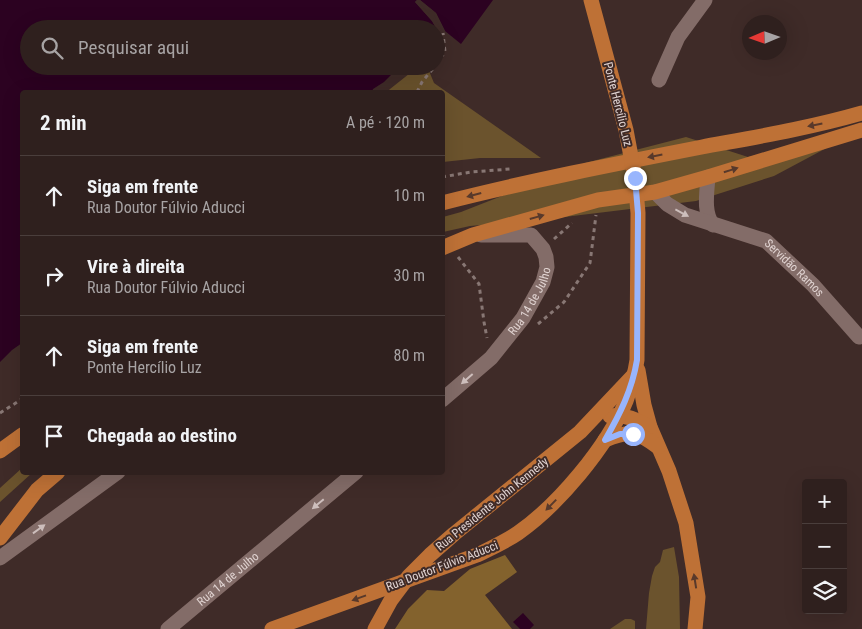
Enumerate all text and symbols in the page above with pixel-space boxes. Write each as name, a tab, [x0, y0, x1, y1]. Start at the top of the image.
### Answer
north arrow	[742, 15, 787, 60]
search box	[20, 20, 445, 75]
icon: search	[38, 34, 66, 62]
text: Pesquisar aqui	[78, 36, 189, 59]
street label: Ponte Hercílio Luz	[601, 61, 635, 147]
text: 2 min	[40, 111, 87, 135]
text: A pé · 120 m	[346, 113, 425, 132]
one-way arrow	[807, 121, 822, 129]
one-way arrow	[647, 153, 663, 161]
one-way arrow	[724, 166, 739, 174]
route end	[624, 167, 647, 190]
text: Siga em frente	[87, 175, 198, 198]
icon: ahead	[40, 182, 68, 210]
text: 10 m	[393, 186, 425, 205]
one-way arrow	[466, 191, 481, 199]
text: Rua Doutor Fúlvio Aducci	[87, 198, 245, 217]
one-way arrow	[675, 209, 689, 217]
one-way arrow	[530, 213, 545, 221]
street label: Servidão Ramos	[762, 236, 827, 299]
text: Vire à direita	[87, 255, 185, 278]
icon: right	[40, 262, 68, 290]
text: 30 m	[393, 266, 425, 285]
street label: Rua 14 de Julho	[505, 266, 554, 338]
text: Rua Doutor Fúlvio Aducci	[87, 278, 245, 297]
text: Siga em frente	[87, 335, 198, 358]
icon: ahead	[40, 342, 68, 370]
text: 80 m	[393, 346, 425, 365]
text: Ponte Hercílio Luz	[87, 358, 202, 377]
one-way arrow	[461, 373, 473, 385]
icon: arrive	[40, 422, 68, 450]
route start	[622, 423, 645, 446]
text: Chegada ao destino	[87, 424, 237, 447]
street label: Rua Presidente John Kennedy	[433, 454, 551, 554]
map controls	[802, 479, 847, 614]
button: +	[802, 479, 847, 524]
one-way arrow	[312, 498, 325, 509]
one-way arrow	[545, 499, 557, 511]
one-way arrow	[32, 524, 46, 534]
button: −	[802, 524, 847, 569]
street label: Rua Doutor Fúlvio Aducci	[384, 538, 500, 594]
street label: Rua 14 de Julho	[194, 549, 261, 609]
button: layers	[802, 569, 847, 614]
one-way arrow	[691, 572, 699, 588]
one-way arrow	[351, 595, 366, 602]

